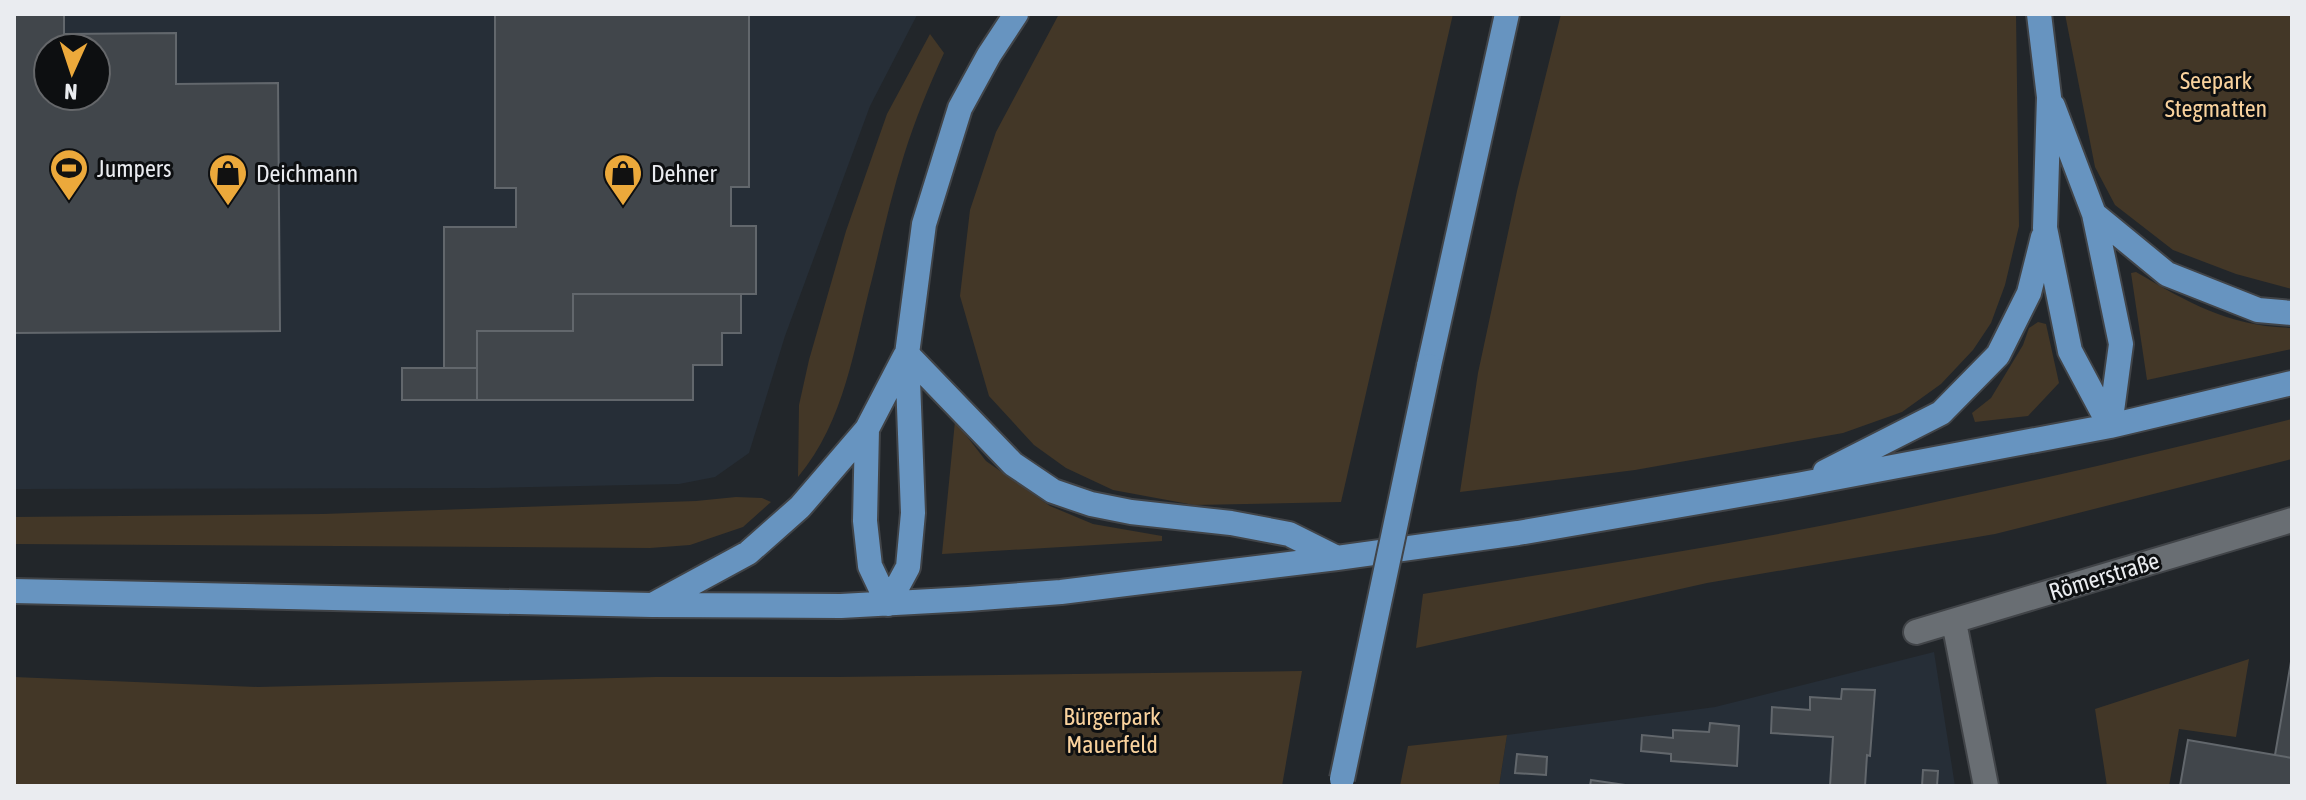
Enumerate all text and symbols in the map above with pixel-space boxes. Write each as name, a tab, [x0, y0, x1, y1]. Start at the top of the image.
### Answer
north arrow	[32, 32, 112, 112]
park label: Seepark Stegmatten	[2165, 67, 2267, 122]
text: N	[64, 79, 78, 105]
sports icon: Jumpers	[48, 147, 90, 202]
shop icon: Deichmann	[207, 152, 249, 207]
shop icon: Dehner	[602, 152, 644, 207]
place label: Jumpers	[97, 155, 171, 182]
place label: Deichmann	[256, 160, 358, 187]
place label: Dehner	[651, 160, 718, 187]
street label: Römerstraße	[2046, 546, 2162, 606]
park label: Bürgerpark Mauerfeld	[1063, 703, 1161, 758]

